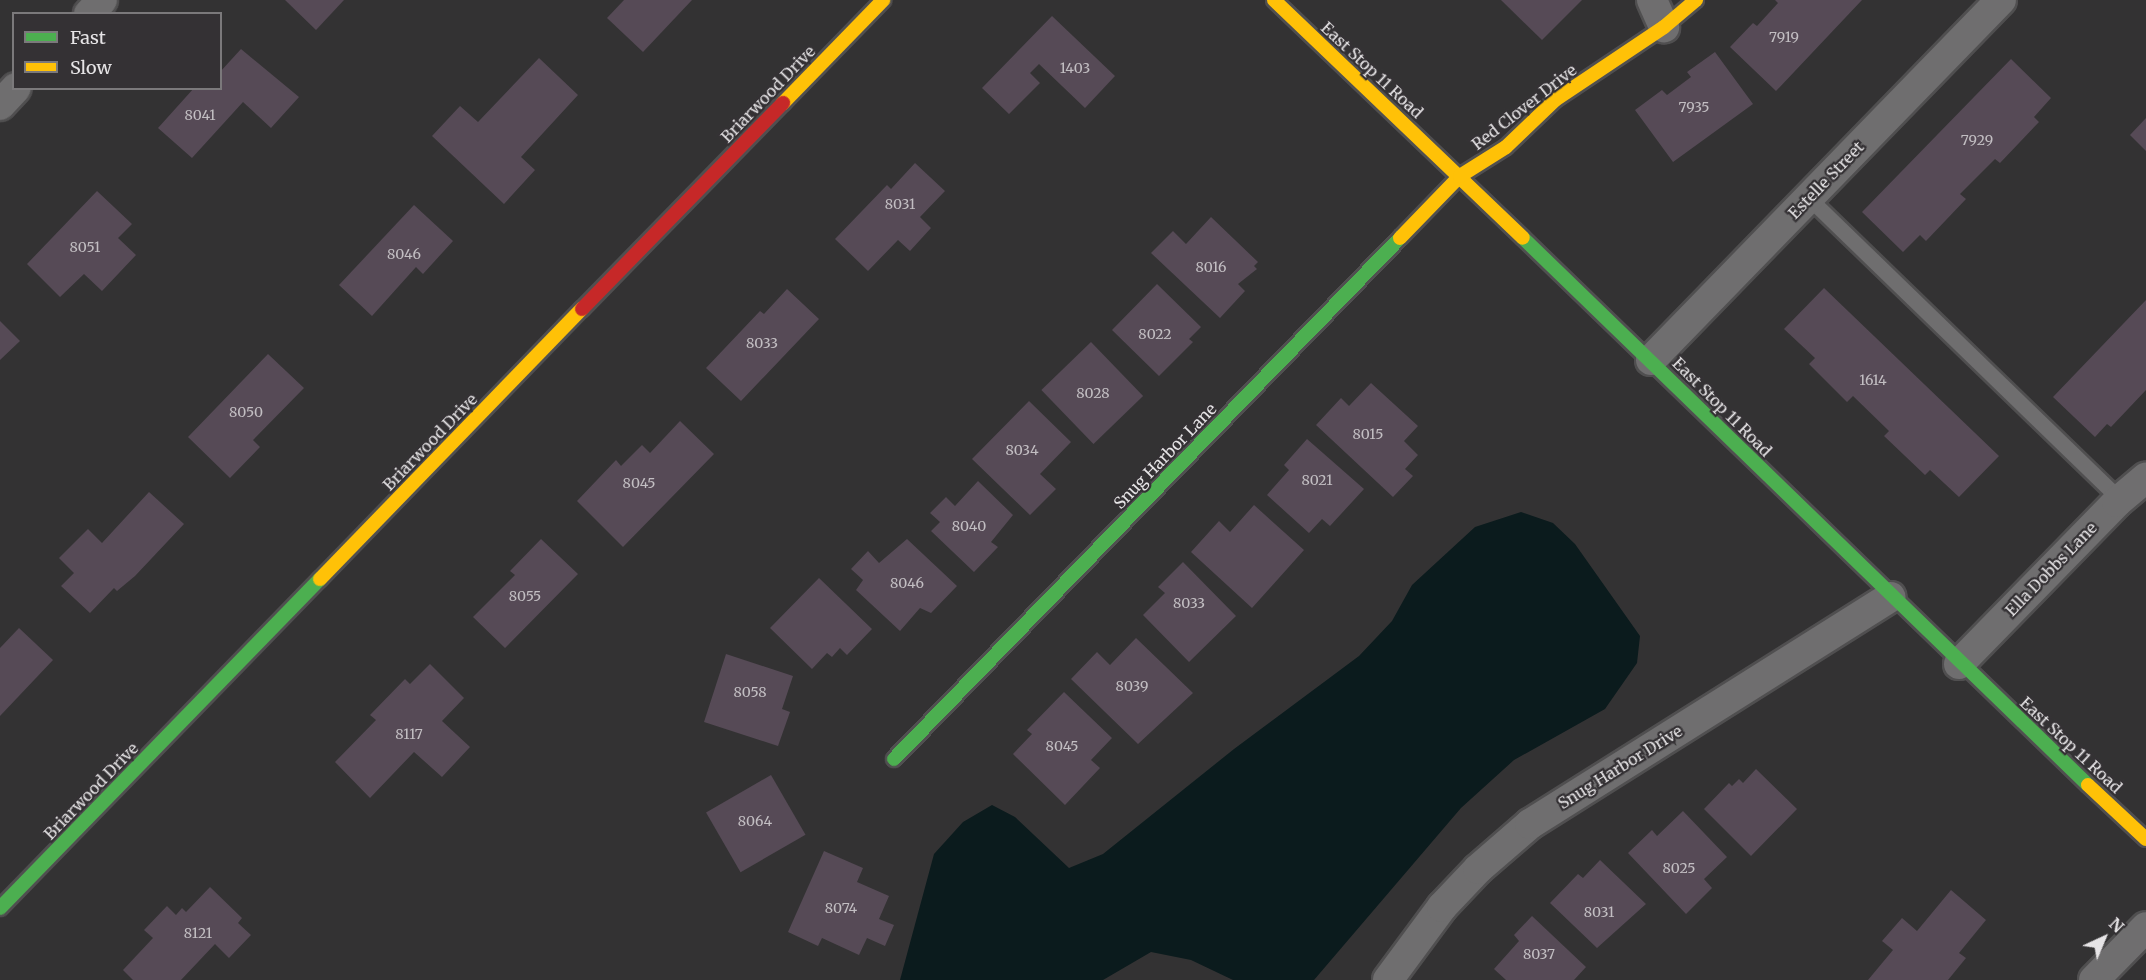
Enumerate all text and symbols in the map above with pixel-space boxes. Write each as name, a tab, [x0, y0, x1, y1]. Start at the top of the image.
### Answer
legend	[12, 12, 222, 90]
street label: East Stop 11 Road	[1317, 18, 1427, 122]
text: Fast	[70, 26, 106, 49]
house number: 7919	[1769, 29, 1799, 45]
street label: Briarwood Drive	[717, 42, 819, 146]
text: Slow	[70, 56, 112, 79]
house number: 1403	[1060, 60, 1090, 76]
street label: Red Clover Drive	[1468, 60, 1580, 154]
house number: 7935	[1678, 99, 1710, 115]
house number: 8041	[184, 107, 216, 123]
house number: 7929	[1961, 132, 1993, 148]
street label: Estelle Street	[1784, 137, 1868, 223]
house number: 8031	[885, 196, 915, 212]
house number: 8051	[70, 239, 100, 255]
house number: 8046	[387, 246, 421, 262]
house number: 8016	[1195, 259, 1227, 275]
house number: 8022	[1138, 326, 1172, 342]
house number: 8033	[746, 335, 778, 351]
street label: East Stop 11 Road	[1668, 353, 1776, 461]
house number: 1614	[1859, 372, 1887, 388]
house number: 8028	[1076, 385, 1110, 401]
street label: Briarwood Drive	[379, 390, 481, 494]
street label: Snug Harbor Lane	[1110, 399, 1220, 513]
house number: 8050	[229, 404, 263, 420]
house number: 8015	[1353, 426, 1383, 442]
house number: 8034	[1005, 442, 1039, 458]
house number: 8021	[1301, 472, 1333, 488]
house number: 8045	[623, 475, 655, 491]
house number: 8040	[952, 518, 986, 534]
street label: Ella Dobbs Lane	[2001, 518, 2101, 620]
house number: 8046	[890, 575, 924, 591]
house number: 8055	[509, 588, 541, 604]
house number: 8033	[1173, 595, 1205, 611]
house number: 8039	[1116, 678, 1148, 694]
house number: 8058	[733, 684, 767, 700]
street label: East Stop 11 Road	[2016, 693, 2126, 797]
street label: Snug Harbor Drive	[1554, 721, 1686, 813]
house number: 8117	[395, 726, 423, 742]
house number: 8045	[1046, 738, 1078, 754]
street label: Briarwood Drive	[40, 739, 142, 843]
house number: 8064	[738, 813, 772, 829]
house number: 8025	[1663, 860, 1695, 876]
house number: 8074	[825, 900, 857, 916]
house number: 8031	[1584, 904, 1614, 920]
north arrow	[2074, 908, 2134, 968]
text: N	[2105, 913, 2128, 937]
house number: 8121	[184, 925, 212, 941]
house number: 8037	[1523, 946, 1555, 962]

